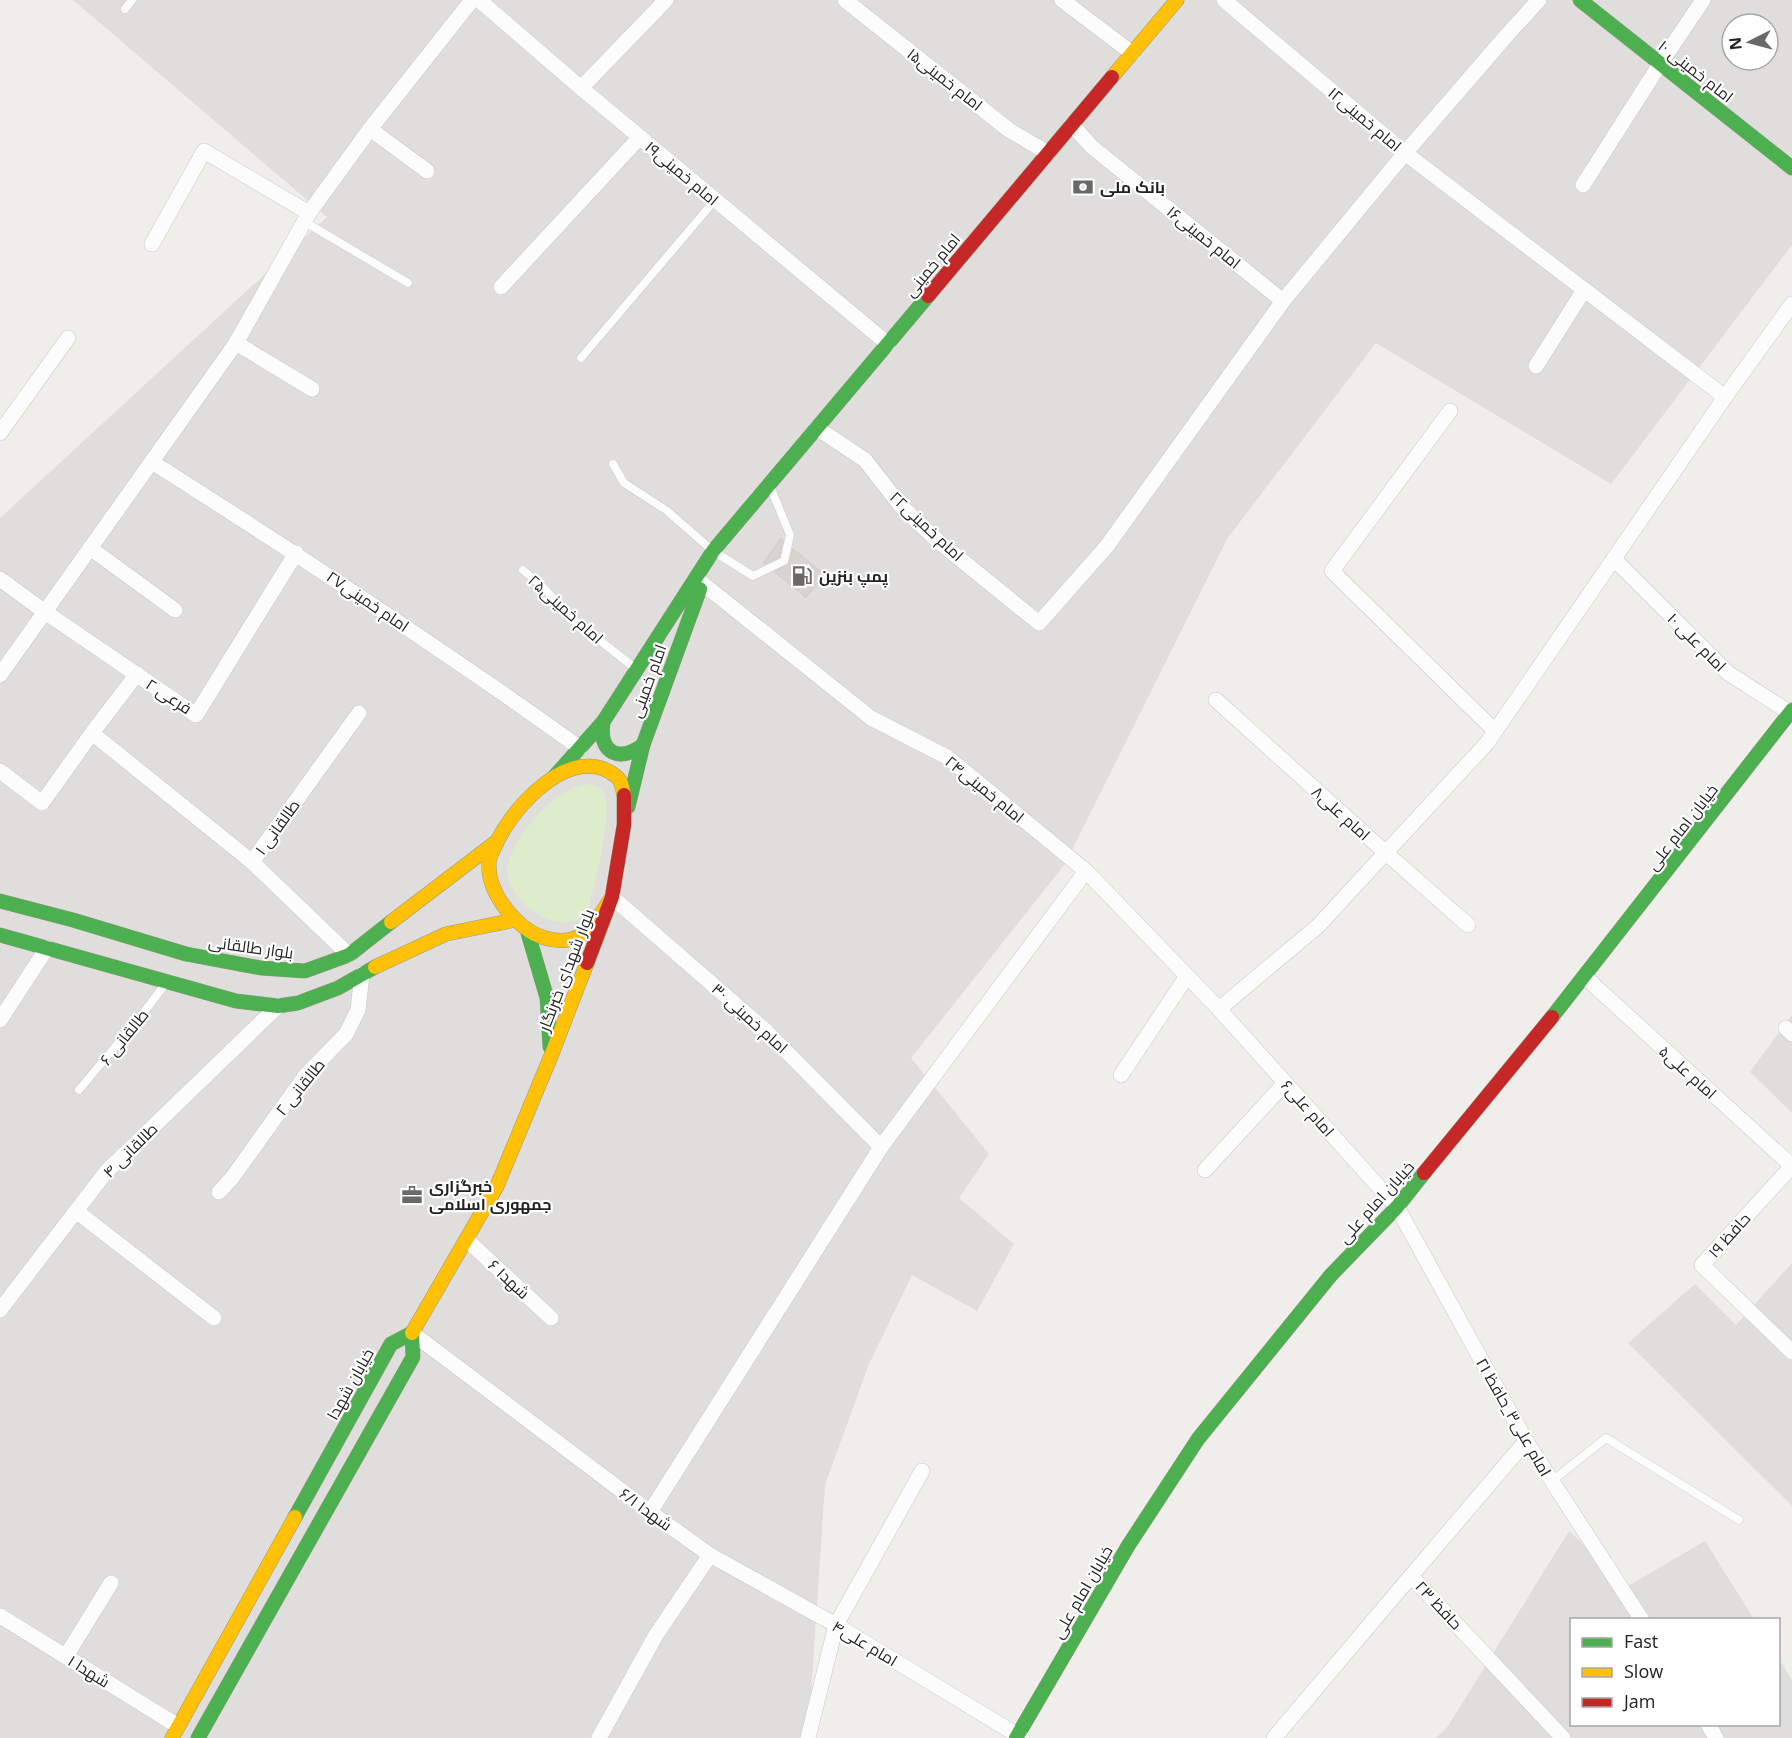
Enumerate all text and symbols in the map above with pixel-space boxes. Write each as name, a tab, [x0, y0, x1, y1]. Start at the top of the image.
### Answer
north arrow	[1720, 12, 1780, 72]
street label: امام خمینی ۱۰	[1653, 35, 1738, 108]
text: N	[1723, 36, 1747, 51]
street label: امام خمینی۱۵	[902, 43, 987, 116]
street label: امام خمینی۱۲	[1323, 82, 1407, 157]
street label: امام خمینی۱۹	[640, 136, 724, 211]
bank icon: بانک ملی	[1071, 175, 1095, 199]
place label: بانک ملی	[1100, 176, 1165, 198]
street label: امام خمینی۱۶	[1162, 200, 1246, 274]
street label: امام خمینی	[899, 229, 966, 302]
street label: امام خمینی۲۲	[885, 486, 969, 567]
fuel station icon: پمپ بنزین	[790, 564, 814, 588]
street label: امام خمینی۲۷	[322, 565, 414, 638]
place label: پمپ بنزین	[819, 565, 888, 588]
street label: امام خمینی۲۵	[523, 569, 608, 649]
street label: امام علی ۱۰	[1662, 608, 1731, 677]
street label: امام خمینی	[625, 641, 672, 721]
street label: فرعی ۲	[142, 673, 196, 719]
street label: امام خمینی۲۴	[940, 750, 1029, 828]
street label: خیابان امام علی	[1641, 779, 1724, 875]
street label: امام علی۸	[1306, 781, 1375, 846]
street label: طالقانی ۱	[249, 795, 305, 859]
street label: بلوار شهدای خبرنگار	[532, 906, 599, 1035]
street label: بلوار طالقانی	[207, 930, 295, 964]
street label: امام خمینی ۳۰	[706, 978, 793, 1059]
street label: طالقانی ۶	[95, 1004, 153, 1070]
street label: امام علی۵	[1654, 1040, 1722, 1105]
street label: طالقانی ۲	[270, 1054, 330, 1120]
street label: امام علی۶	[1276, 1075, 1339, 1142]
street label: طالقانی ۴	[98, 1118, 162, 1182]
street label: خیابان امام علی	[1333, 1156, 1420, 1249]
place label: خبرگزاری جمهوری اسلامی	[429, 1175, 551, 1215]
office icon: خبرگزاری جمهوری اسلامی	[400, 1183, 424, 1207]
street label: حافظ ۱۹	[1703, 1208, 1755, 1262]
street label: شهد۱ ۶	[484, 1254, 534, 1304]
street label: خیابان شهدا	[321, 1344, 379, 1424]
street label: امام علی۳_حافظ ۲۱	[1470, 1354, 1557, 1481]
street label: شهد۱ ۶/۱	[615, 1482, 677, 1536]
street label: خیابان امام علی	[1046, 1541, 1118, 1643]
street label: حافظ ۲۳	[1411, 1576, 1467, 1634]
street label: امام علی۴	[828, 1615, 902, 1672]
legend	[1570, 1618, 1780, 1726]
text: Fast	[1624, 1629, 1658, 1653]
street label: شهدا ۱	[64, 1650, 114, 1692]
text: Slow	[1624, 1659, 1663, 1683]
text: Jam	[1622, 1689, 1656, 1713]

